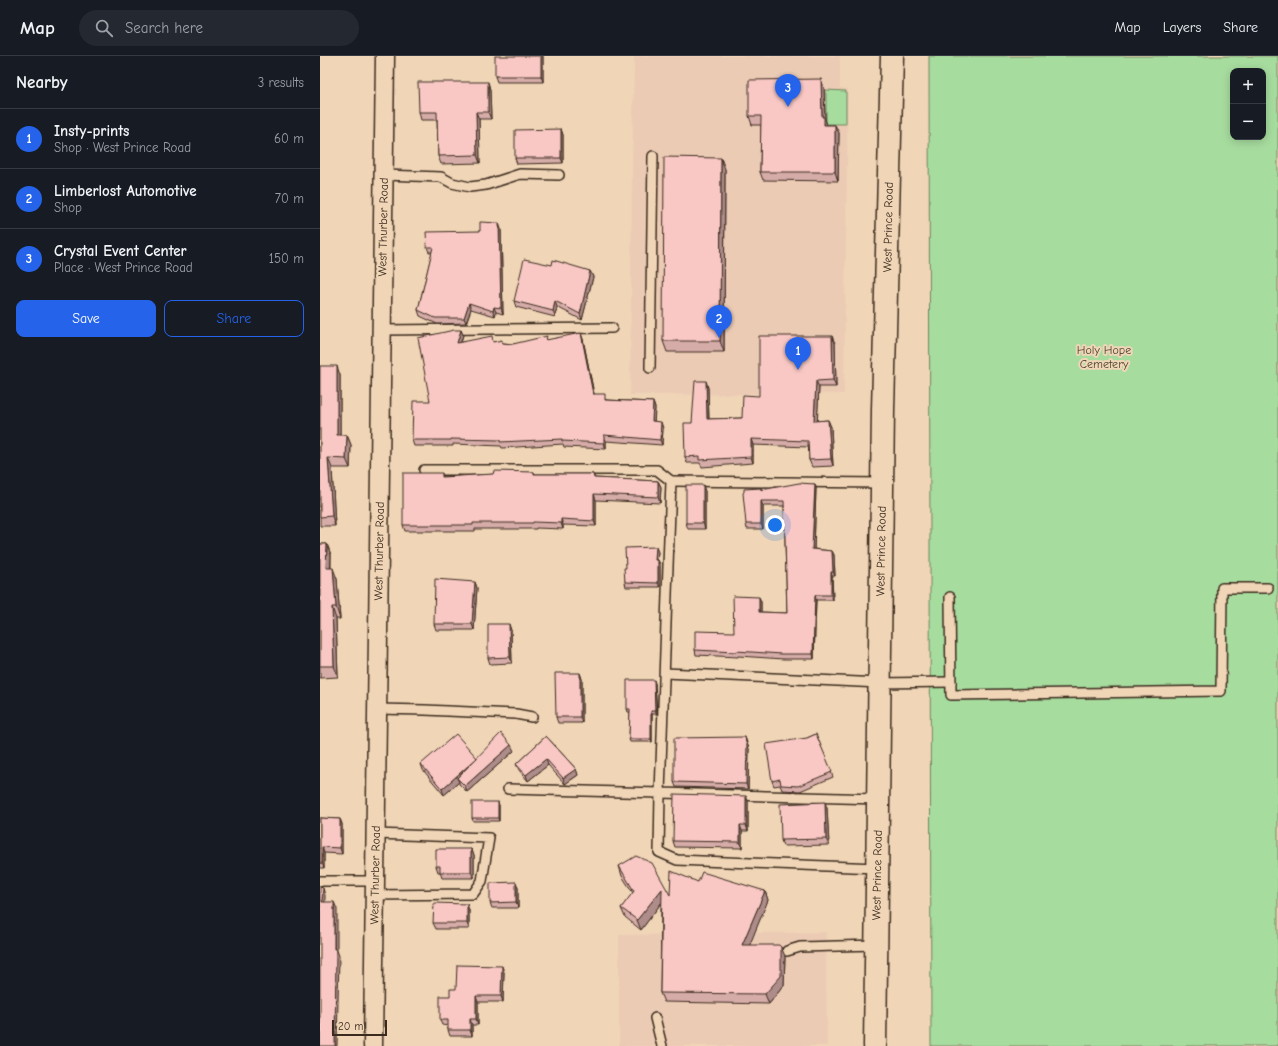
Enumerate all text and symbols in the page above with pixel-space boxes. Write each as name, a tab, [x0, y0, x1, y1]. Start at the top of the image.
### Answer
search box	[79, 10, 359, 46]
text: Map	[20, 17, 55, 39]
icon: search	[93, 17, 115, 39]
text: Search here	[125, 19, 203, 37]
text: Map	[1114, 19, 1141, 36]
text: Layers	[1163, 19, 1201, 36]
text: Share	[1223, 19, 1258, 36]
map controls	[1230, 68, 1266, 140]
button: +	[1230, 68, 1266, 104]
text: Nearby	[16, 73, 67, 92]
pin: 3	[775, 74, 801, 107]
text: 3 results	[258, 75, 304, 90]
button: −	[1230, 104, 1266, 140]
text: Insty-prints	[54, 122, 129, 140]
text: 1	[26, 131, 32, 146]
text: 60 m	[274, 131, 304, 146]
text: Shop · West Prince Road	[54, 140, 191, 155]
street label: West Thurber Road	[375, 178, 391, 276]
text: Limberlost Automotive	[54, 182, 197, 200]
street label: West Prince Road	[880, 182, 896, 272]
text: 2	[26, 191, 32, 206]
text: 70 m	[275, 191, 304, 206]
text: Shop	[54, 200, 82, 215]
text: Crystal Event Center	[54, 242, 187, 260]
text: 3	[26, 251, 32, 266]
text: 150 m	[269, 251, 304, 266]
text: Place · West Prince Road	[54, 260, 193, 275]
button: Save	[16, 300, 156, 337]
button: Share	[164, 300, 304, 337]
pin: 2	[706, 305, 732, 338]
pin: 1	[785, 337, 811, 370]
park label: Holy Hope Cemetery	[1077, 343, 1131, 371]
street label: West Thurber Road	[371, 502, 387, 600]
street label: West Prince Road	[873, 506, 889, 596]
your location	[765, 515, 785, 535]
street label: West Thurber Road	[367, 826, 383, 924]
street label: West Prince Road	[869, 830, 885, 920]
scale bar	[332, 1018, 387, 1037]
text: 20 m	[338, 1020, 363, 1033]

